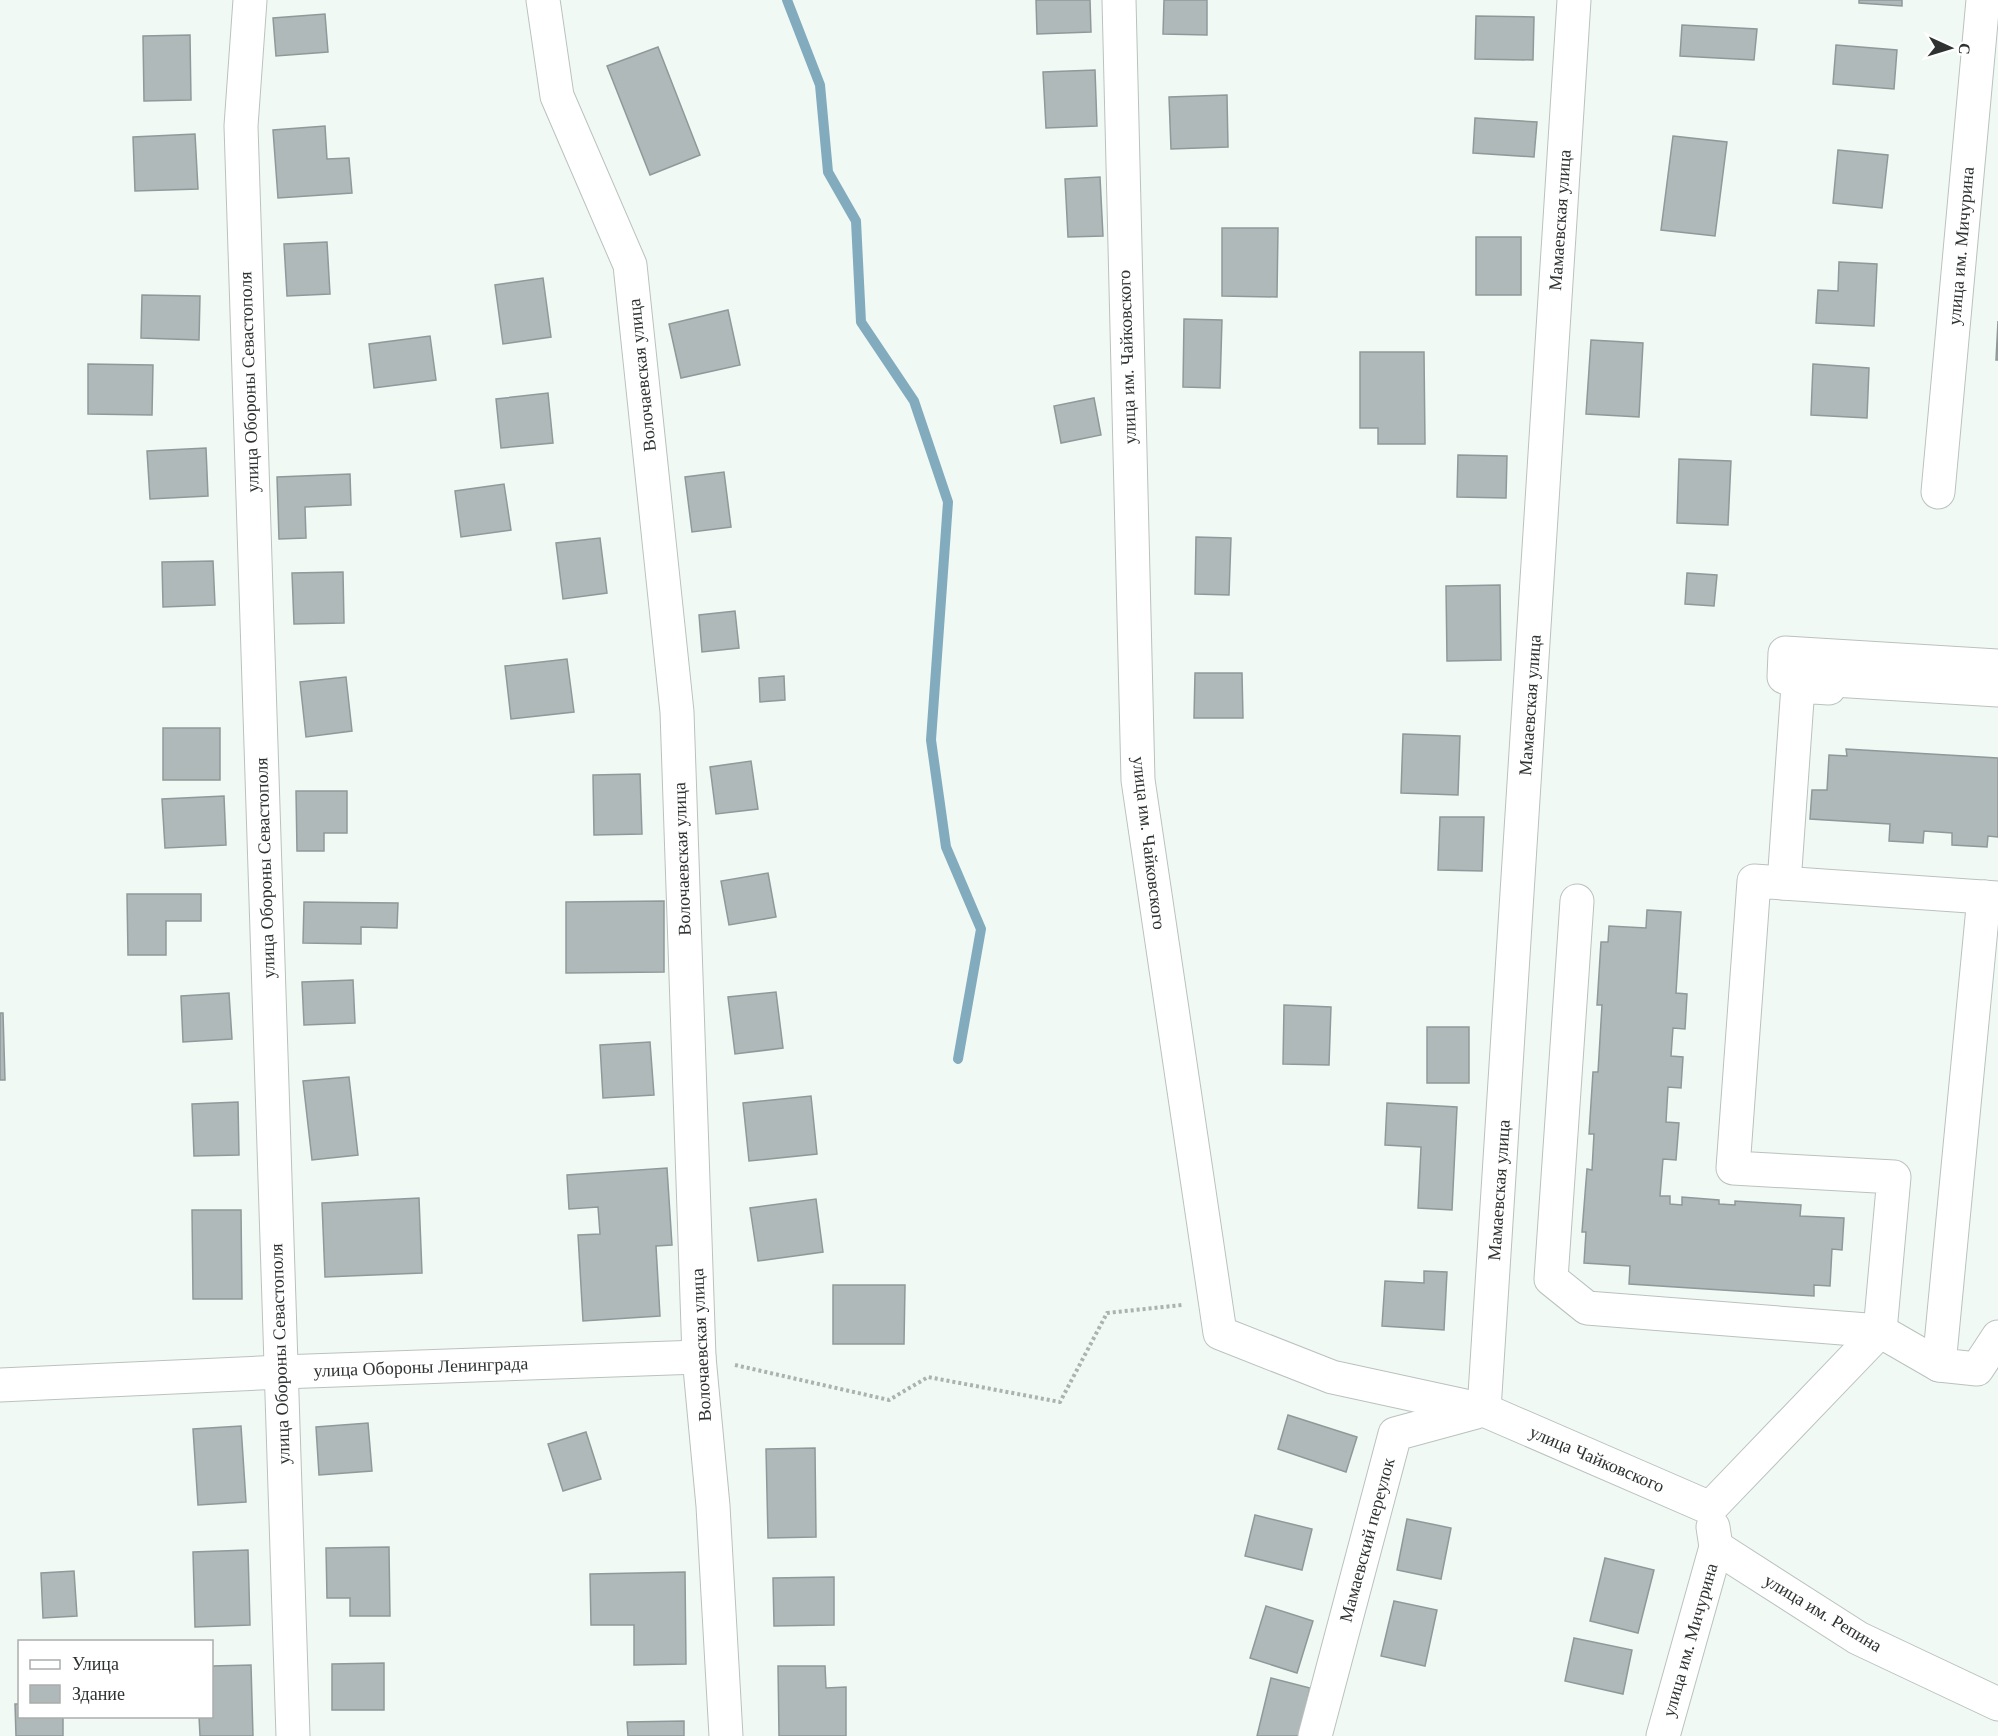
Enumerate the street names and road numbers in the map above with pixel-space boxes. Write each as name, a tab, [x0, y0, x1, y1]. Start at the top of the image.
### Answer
street label: Мамаевская улица	[1545, 149, 1575, 291]
street label: улица им. Мичурина	[1944, 166, 1978, 326]
street label: улица им. Чайковского	[1114, 270, 1140, 444]
street label: улица Обороны Севастополя	[235, 271, 263, 493]
street label: Волочаевская улица	[624, 298, 660, 452]
street label: Мамаевская улица	[1515, 634, 1545, 776]
street label: улица им. Чайковского	[1128, 755, 1170, 931]
street label: улица Обороны Севастополя	[251, 757, 279, 979]
street label: Волочаевская улица	[669, 782, 695, 936]
street label: Мамаевская улица	[1484, 1119, 1514, 1261]
street label: улица Обороны Севастополя	[266, 1243, 294, 1465]
street label: Волочаевская улица	[687, 1268, 715, 1422]
street label: улица Обороны Ленинграда	[313, 1353, 529, 1381]
street label: улица Чайковского	[1527, 1422, 1667, 1496]
street label: Мамаевский переулок	[1335, 1455, 1399, 1624]
street label: улица им. Мичурина	[1658, 1561, 1722, 1719]
street label: улица им. Репина	[1761, 1570, 1885, 1656]

